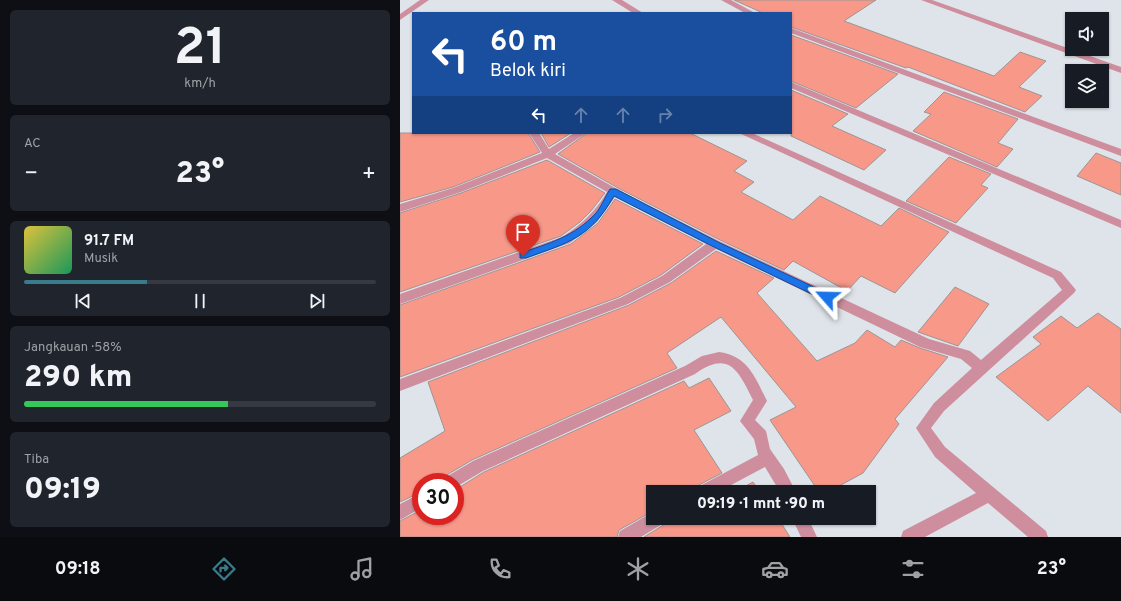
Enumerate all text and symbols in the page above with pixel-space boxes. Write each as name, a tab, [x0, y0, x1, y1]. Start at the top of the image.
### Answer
map controls	[1065, 12, 1109, 108]
button: sound	[1065, 12, 1109, 56]
text: 21	[174, 17, 226, 83]
text: 60 m	[490, 25, 557, 61]
icon: left	[424, 28, 476, 80]
text: Belok kiri	[490, 60, 566, 83]
button: layers	[1065, 64, 1109, 108]
text: km/h	[184, 76, 216, 92]
icon: left	[528, 104, 550, 126]
icon: ahead	[570, 104, 592, 126]
icon: ahead	[612, 104, 634, 126]
icon: right	[654, 104, 676, 126]
text: AC	[24, 136, 41, 152]
text: 23°	[176, 156, 224, 193]
text: −	[24, 161, 38, 188]
text: +	[362, 161, 376, 188]
pin	[506, 215, 540, 256]
icon: arrive	[512, 221, 534, 243]
text: 91.7 FM	[84, 232, 134, 251]
text: Musik	[84, 251, 118, 267]
position arrow	[806, 276, 848, 318]
icon: previous	[72, 290, 94, 312]
icon: pause	[189, 290, 211, 312]
icon: next	[306, 290, 328, 312]
text: Jangkauan · 58%	[24, 340, 122, 356]
text: 290 km	[24, 360, 132, 397]
text: Tiba	[24, 452, 49, 468]
text: 09:19	[24, 472, 101, 509]
speed limit sign: 30	[412, 473, 464, 525]
text: 09:19 · 1 mnt · 90 m	[697, 495, 825, 514]
icon: directions	[210, 555, 238, 583]
icon: music	[348, 555, 376, 583]
icon: phone	[486, 555, 514, 583]
icon: climate	[624, 555, 652, 583]
icon: car	[761, 555, 789, 583]
icon: filters	[899, 555, 927, 583]
text: 09:18	[55, 558, 101, 581]
text: 23°	[1037, 558, 1066, 581]

